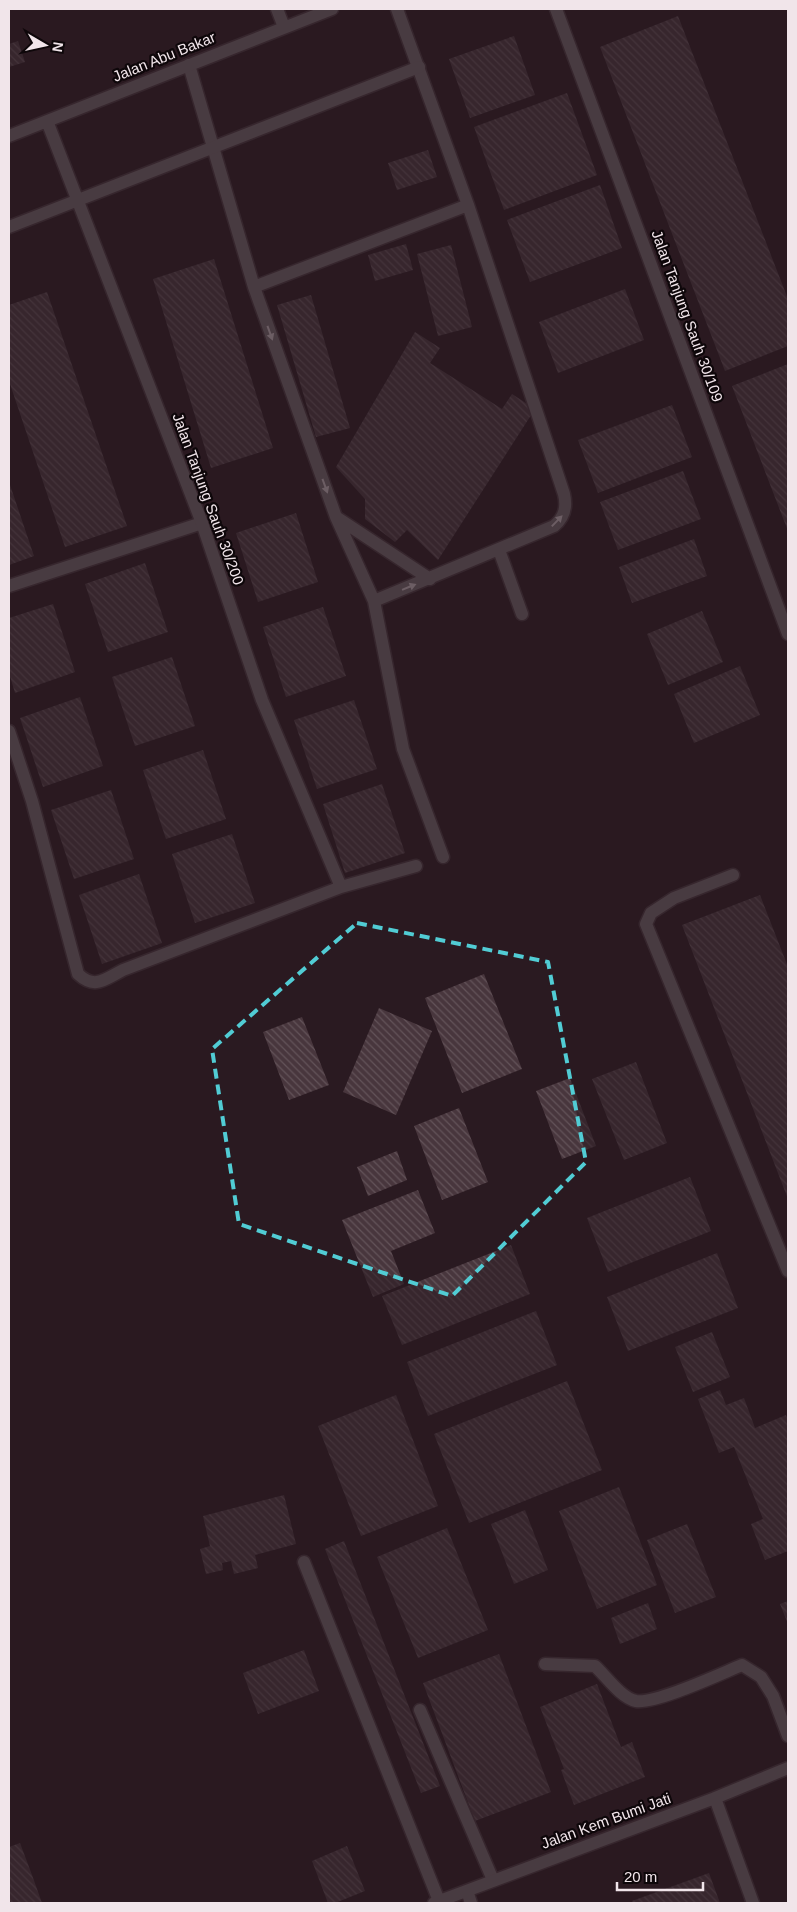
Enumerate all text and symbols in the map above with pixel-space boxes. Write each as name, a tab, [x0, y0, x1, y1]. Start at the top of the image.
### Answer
north arrow	[20, 20, 70, 70]
street label: Jalan Abu Bakar	[110, 28, 218, 85]
text: N	[49, 41, 67, 53]
street label: Jalan Tanjung Sauh 30/109	[648, 228, 727, 404]
one-way arrow	[267, 326, 274, 341]
street label: Jalan Tanjung Sauh 30/200	[169, 411, 248, 587]
one-way arrow	[322, 479, 329, 494]
one-way arrow	[551, 516, 563, 528]
one-way arrow	[402, 582, 416, 590]
street label: Jalan Kem Bumi Jati	[539, 1789, 673, 1852]
scale bar	[617, 1860, 703, 1892]
text: 20 m	[624, 1868, 657, 1885]

